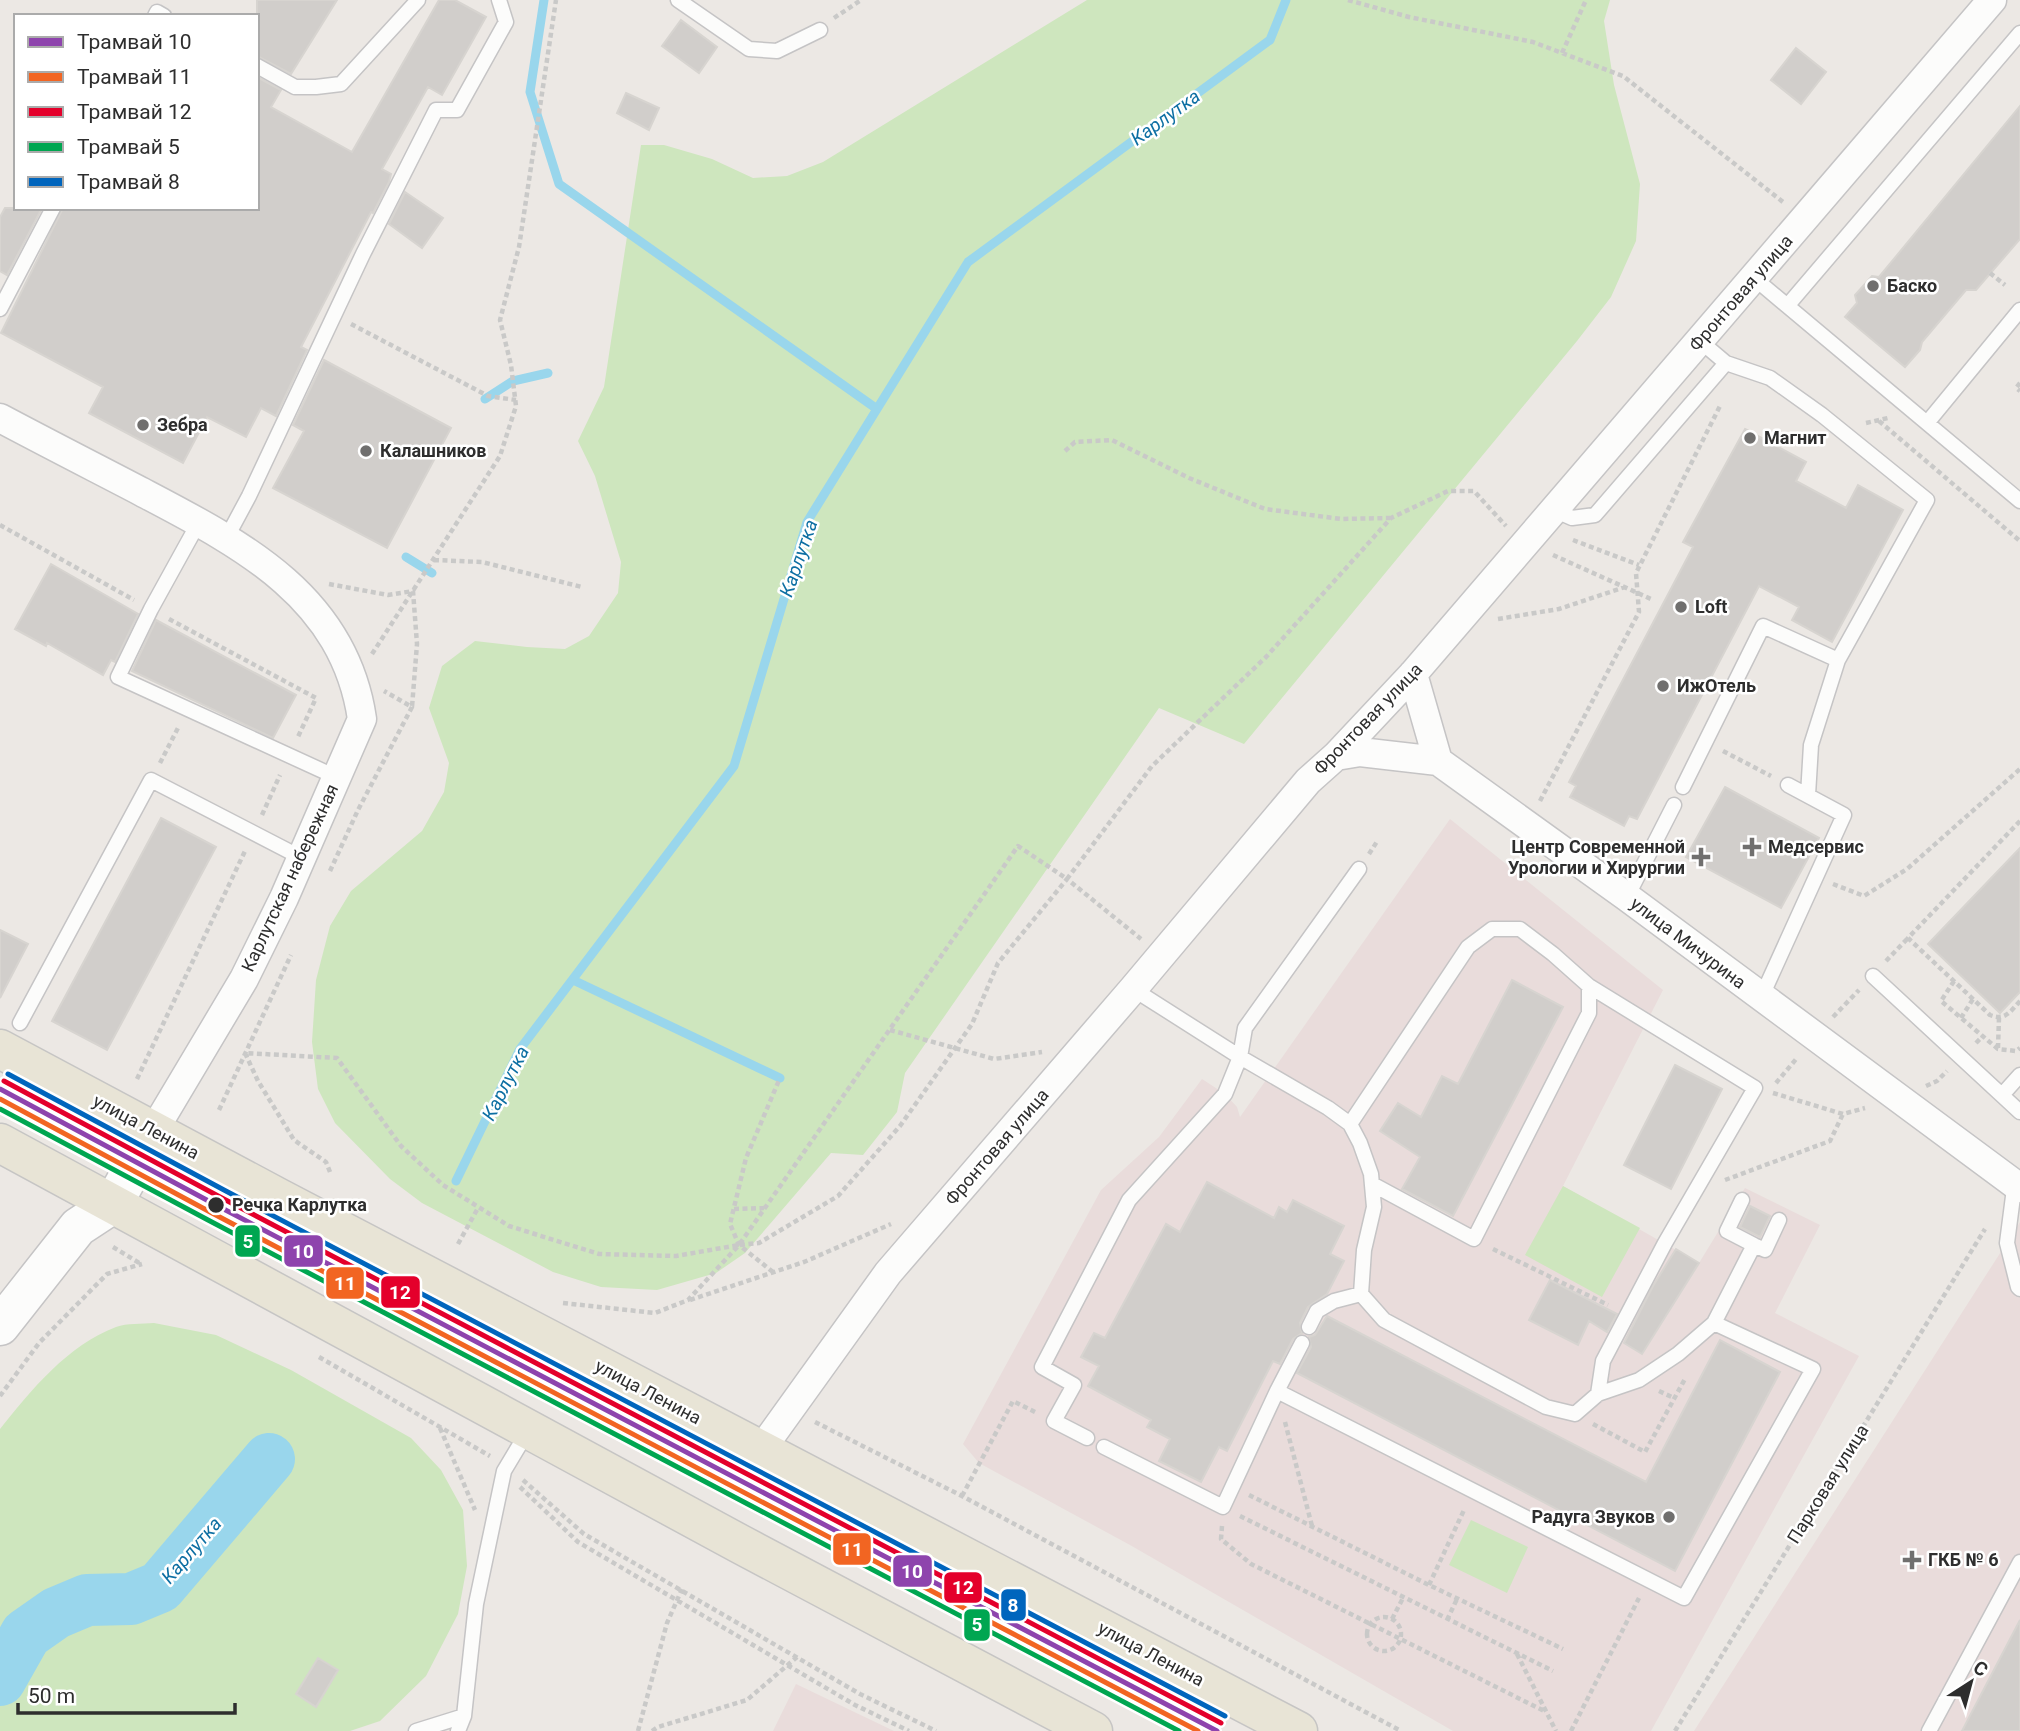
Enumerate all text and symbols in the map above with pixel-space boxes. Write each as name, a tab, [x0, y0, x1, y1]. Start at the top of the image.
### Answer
legend	[14, 14, 259, 210]
text: Трамвай 10	[77, 30, 192, 54]
text: Трамвай 11	[77, 65, 192, 89]
water label: Карлутка	[1126, 84, 1205, 150]
text: Трамвай 12	[77, 100, 192, 124]
text: Трамвай 5	[77, 135, 180, 159]
text: Трамвай 8	[77, 170, 180, 194]
street label: Фронтовая улица	[1684, 230, 1797, 355]
place label: Баско	[1887, 275, 1937, 296]
marker: Баско	[1865, 278, 1881, 294]
place label: Зебра	[157, 414, 208, 435]
marker: Зебра	[135, 417, 151, 433]
place label: Магнит	[1764, 427, 1827, 448]
marker: Магнит	[1742, 430, 1758, 446]
place label: Калашников	[380, 440, 486, 461]
marker: Калашников	[358, 443, 374, 459]
water label: Карлутка	[775, 516, 822, 600]
place label: Loft	[1695, 596, 1727, 617]
marker: Loft	[1673, 599, 1689, 615]
street label: Фронтовая улица	[1309, 658, 1426, 779]
place label: ИжОтель	[1677, 675, 1756, 696]
marker: ИжОтель	[1655, 678, 1671, 694]
street label: Карлутская набережная	[237, 781, 342, 975]
place label: Центр Современной Урологии и Хирургии	[1508, 836, 1685, 878]
place label: Медсервис	[1768, 836, 1864, 857]
marker: Медсервис	[1742, 837, 1762, 857]
marker: Центр Современной Урологии и Хирургии	[1691, 847, 1711, 867]
street label: улица Мичурина	[1626, 892, 1750, 993]
water label: Карлутка	[477, 1042, 534, 1124]
street label: Фронтовая улица	[940, 1084, 1053, 1209]
street label: улица Ленина	[90, 1090, 203, 1163]
place label: Речка Карлутка	[232, 1194, 367, 1215]
marker: Речка Карлутка	[206, 1195, 226, 1215]
line badge: 5	[234, 1224, 261, 1258]
text: 5	[243, 1230, 254, 1253]
line badge: 10	[283, 1234, 324, 1268]
text: 10	[292, 1240, 314, 1263]
line badge: 11	[325, 1266, 365, 1300]
text: 11	[334, 1272, 356, 1295]
line badge: 12	[380, 1275, 421, 1309]
text: 12	[389, 1281, 411, 1304]
street label: улица Ленина	[592, 1355, 705, 1428]
street label: Парковая улица	[1783, 1420, 1873, 1547]
place label: Радуга Звуков	[1531, 1506, 1655, 1527]
marker: Радуга Звуков	[1661, 1509, 1677, 1525]
water label: Карлутка	[156, 1512, 226, 1588]
line badge: 11	[832, 1532, 872, 1566]
text: 11	[841, 1538, 863, 1561]
place label: ГКБ № 6	[1928, 1549, 1998, 1570]
marker: ГКБ № 6	[1902, 1550, 1922, 1570]
line badge: 10	[892, 1554, 933, 1588]
text: 10	[901, 1560, 923, 1583]
line badge: 12	[943, 1571, 983, 1604]
text: 12	[952, 1576, 974, 1599]
line badge: 8	[1000, 1588, 1027, 1622]
text: 8	[1008, 1594, 1019, 1617]
line badge: 5	[963, 1608, 991, 1642]
text: 5	[972, 1613, 983, 1636]
street label: улица Ленина	[1095, 1617, 1208, 1690]
north arrow	[1936, 1647, 2006, 1717]
text: С	[1969, 1656, 1992, 1682]
scale bar	[18, 1672, 234, 1716]
text: 50 m	[28, 1684, 75, 1708]

